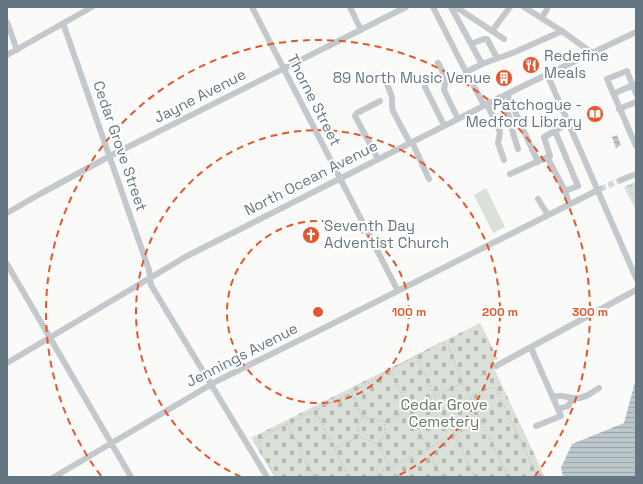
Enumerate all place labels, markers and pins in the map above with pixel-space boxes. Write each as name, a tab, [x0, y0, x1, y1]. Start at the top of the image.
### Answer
place label: Redefine Meals	[544, 46, 609, 82]
restaurant icon: Redefine Meals	[521, 55, 541, 75]
place label: 89 North Music Venue	[333, 68, 491, 87]
building icon: 89 North Music Venue	[494, 68, 514, 88]
place label: Patchogue - Medford Library	[466, 95, 582, 131]
library icon: Patchogue - Medford Library	[585, 104, 605, 124]
place label: Seventh Day Adventist Church	[324, 216, 449, 252]
church icon: Seventh Day Adventist Church	[301, 225, 321, 245]
centre of rings	[311, 305, 325, 319]

